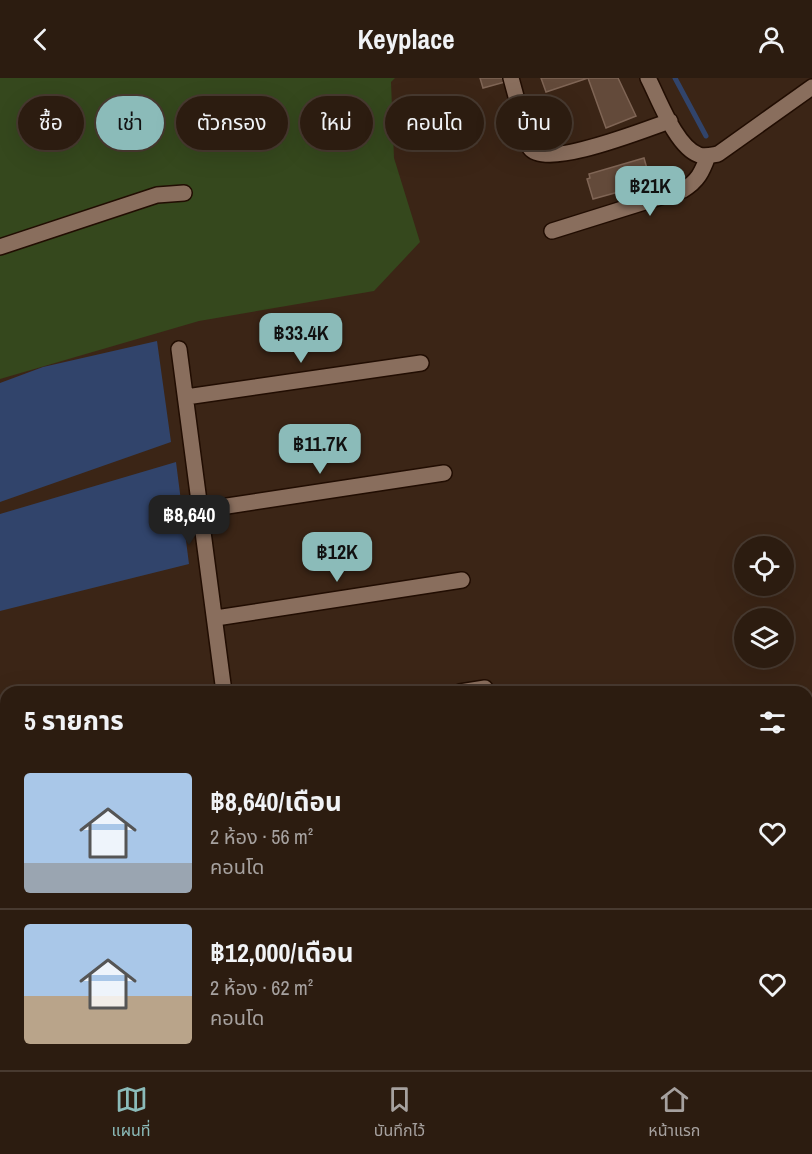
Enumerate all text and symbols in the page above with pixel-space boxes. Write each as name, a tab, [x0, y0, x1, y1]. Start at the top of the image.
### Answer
text: Keyplace	[357, 21, 455, 57]
icon: back	[24, 23, 57, 56]
icon: person	[755, 23, 788, 56]
chip: ซื้อ	[18, 96, 84, 150]
chip: เช่า	[96, 96, 164, 150]
chip: ตัวกรอง	[176, 96, 288, 150]
chip: ใหม่	[300, 96, 373, 150]
chip: คอนโด	[385, 96, 484, 150]
chip: บ้าน	[496, 96, 572, 150]
pin: ฿21K	[614, 166, 686, 217]
text: ฿21K	[629, 172, 671, 199]
pin: ฿33.4K	[252, 313, 350, 364]
text: ฿33.4K	[273, 319, 329, 346]
pin: ฿11.7K	[271, 424, 369, 475]
text: ฿11.7K	[293, 430, 347, 457]
pin: ฿8,640	[140, 495, 238, 546]
text: ฿8,640	[163, 501, 215, 528]
pin: ฿12K	[301, 532, 373, 583]
map controls	[734, 536, 794, 668]
button: locate	[734, 536, 794, 596]
text: ฿12K	[316, 538, 358, 565]
button: layers	[734, 608, 794, 668]
text: 5 รายการ	[24, 703, 124, 738]
icon: filters	[756, 706, 789, 739]
text: ฿8,640/เดือน	[210, 784, 342, 819]
icon: home	[72, 797, 144, 869]
icon: heart	[756, 817, 789, 850]
text: 2 ห้อง · 56 m²	[210, 823, 313, 850]
text: คอนโด	[210, 853, 264, 880]
text: ฿12,000/เดือน	[210, 935, 354, 970]
icon: home	[72, 948, 144, 1020]
icon: heart	[756, 968, 789, 1001]
text: 2 ห้อง · 62 m²	[210, 974, 313, 1001]
text: คอนโด	[210, 1004, 264, 1031]
tab: แผนที่	[112, 1083, 151, 1143]
tab: บันทึกไว้	[374, 1083, 425, 1143]
tab: หน้าแรก	[648, 1083, 700, 1143]

